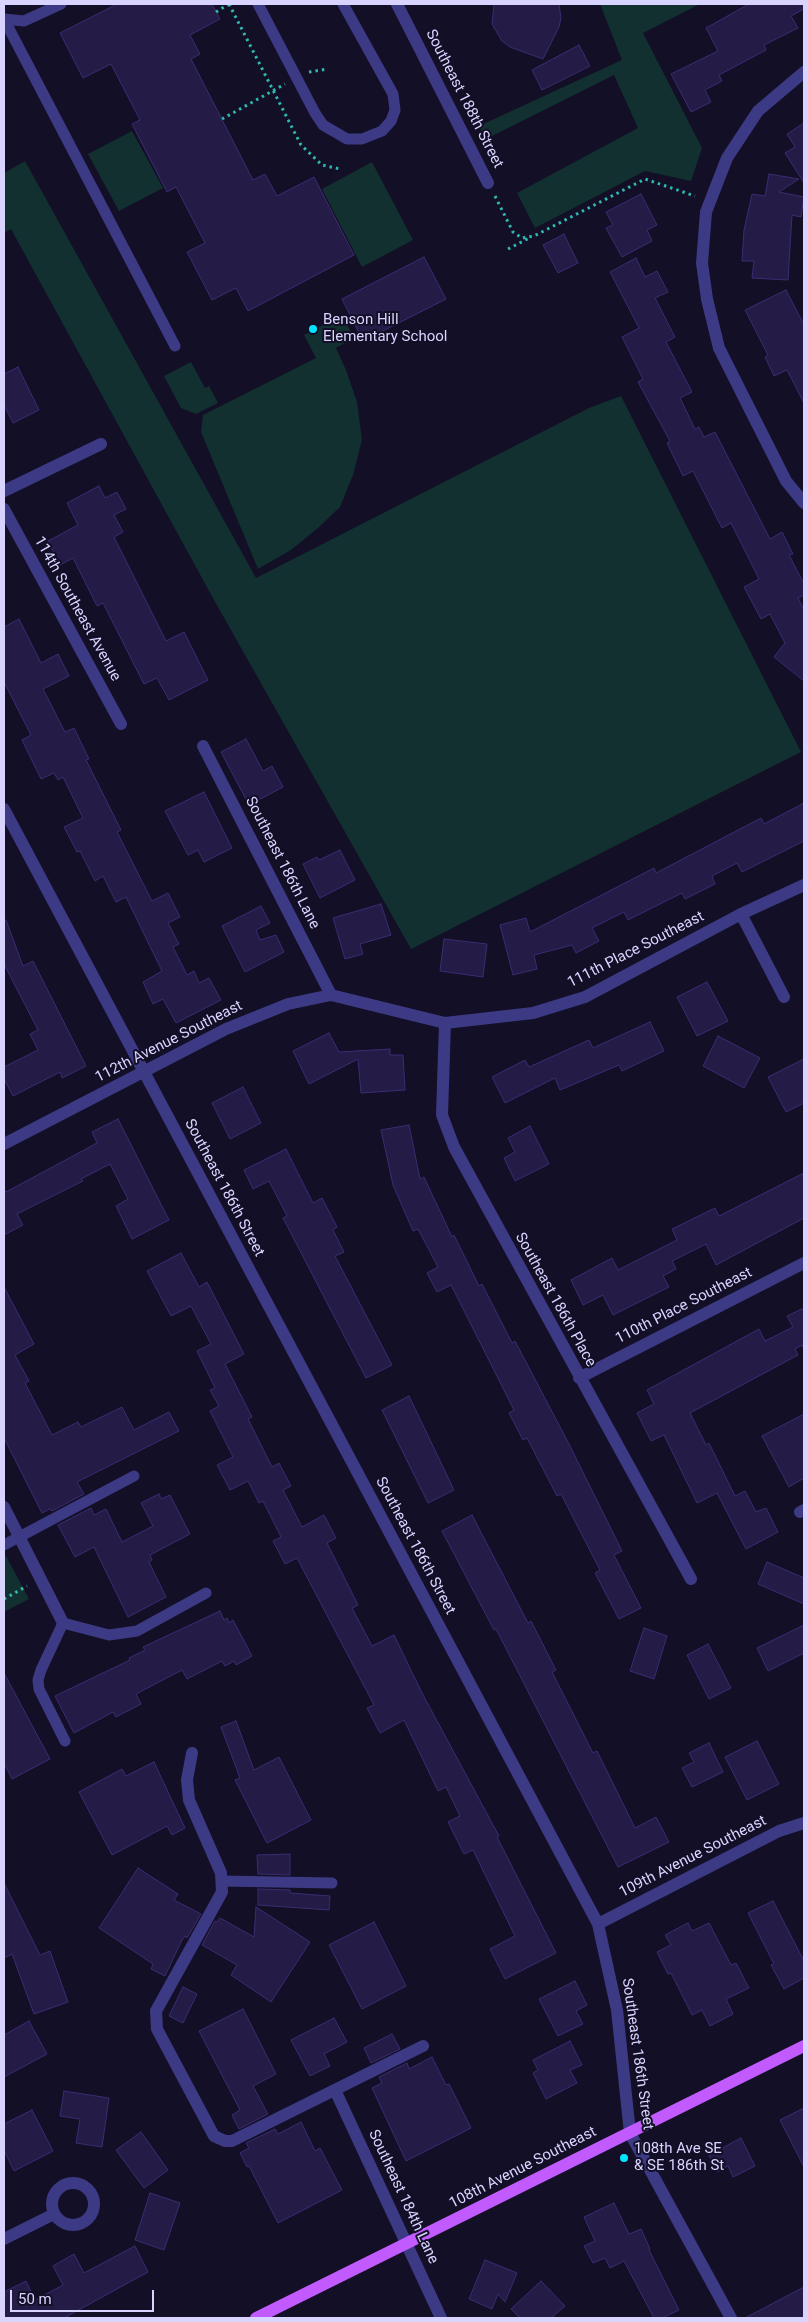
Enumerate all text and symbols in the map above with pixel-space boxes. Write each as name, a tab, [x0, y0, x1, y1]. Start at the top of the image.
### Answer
street label: Southeast 188th Street	[421, 27, 507, 171]
place label: Benson Hill Elementary School	[323, 311, 447, 346]
marker: Benson Hill Elementary School	[307, 323, 319, 335]
street label: 114th Southeast Avenue	[30, 534, 124, 684]
street label: Southeast 186th Lane	[241, 794, 323, 932]
street label: 111th Place Southeast	[565, 908, 707, 992]
street label: 112th Avenue Southeast	[92, 997, 246, 1087]
street label: Southeast 186th Street	[180, 1116, 268, 1260]
street label: Southeast 186th Place	[511, 1230, 599, 1370]
street label: 110th Place Southeast	[613, 1264, 755, 1348]
street label: Southeast 186th Street	[371, 1474, 459, 1618]
street label: 109th Avenue Southeast	[616, 1812, 770, 1902]
street label: Southeast 186th Street	[617, 1977, 657, 2131]
street label: 108th Avenue Southeast	[446, 2123, 600, 2213]
street label: Southeast 184th Lane	[364, 2127, 442, 2267]
place label: 108th Ave SE & SE 186th St	[634, 2140, 724, 2175]
marker: 108th Ave SE & SE 186th St	[618, 2152, 630, 2164]
scale bar	[12, 2280, 156, 2312]
text: 50 m	[18, 2290, 52, 2308]

